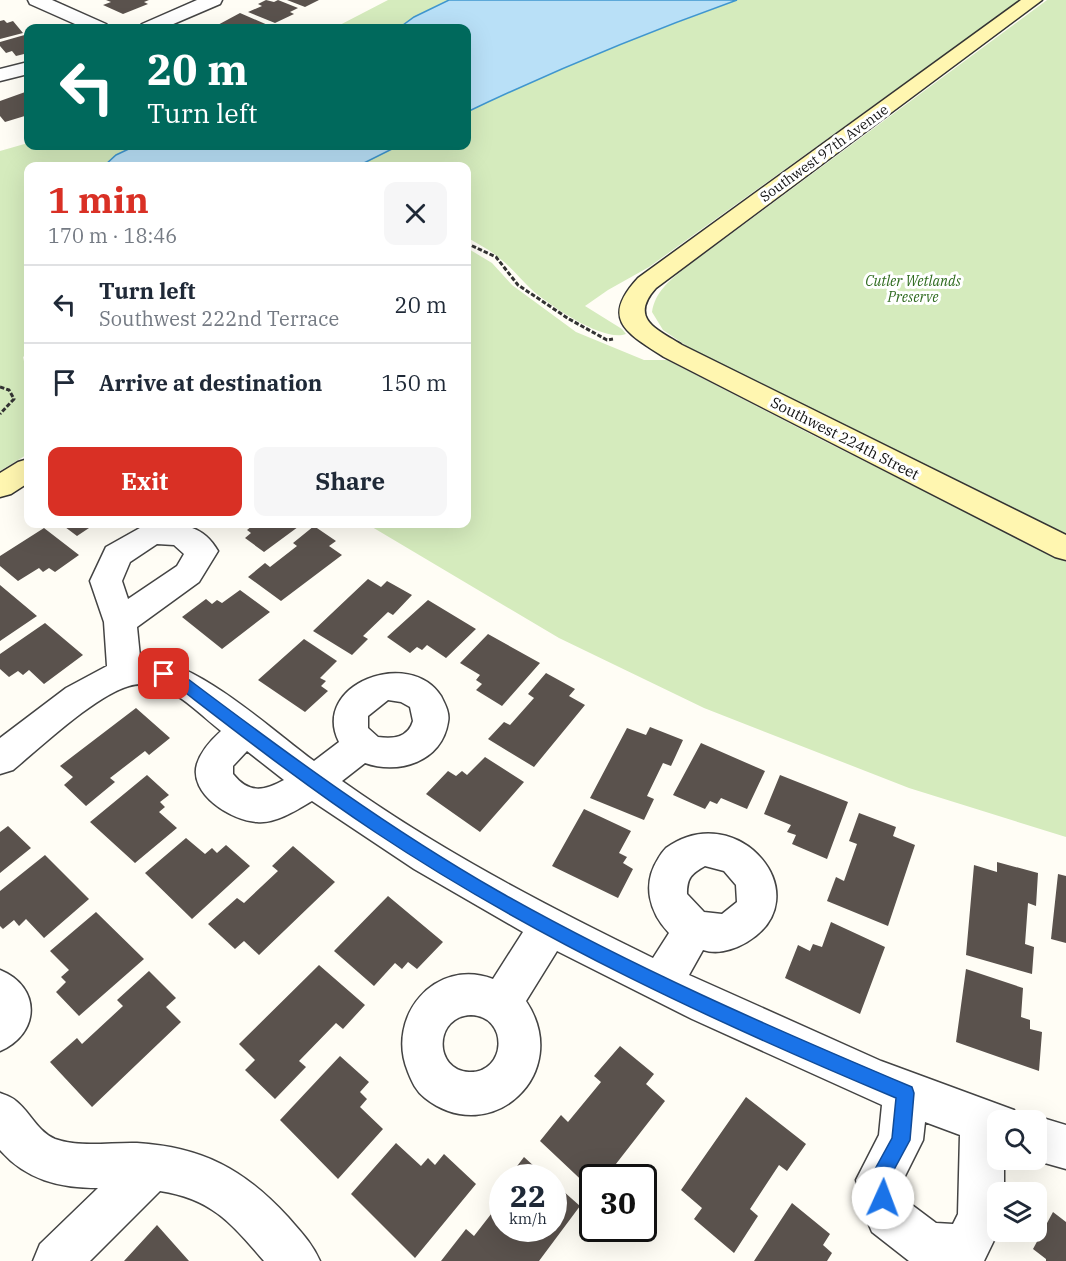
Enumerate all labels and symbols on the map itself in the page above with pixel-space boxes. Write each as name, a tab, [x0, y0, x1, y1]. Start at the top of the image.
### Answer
street label: Southwest 97th Avenue	[756, 100, 892, 206]
park label: Cutler Wetlands Preserve	[865, 272, 962, 306]
street label: Southwest 224th Street	[768, 392, 922, 484]
pin	[138, 648, 189, 699]
speed limit sign: 30	[579, 1164, 657, 1242]
position arrow	[851, 1166, 915, 1230]

